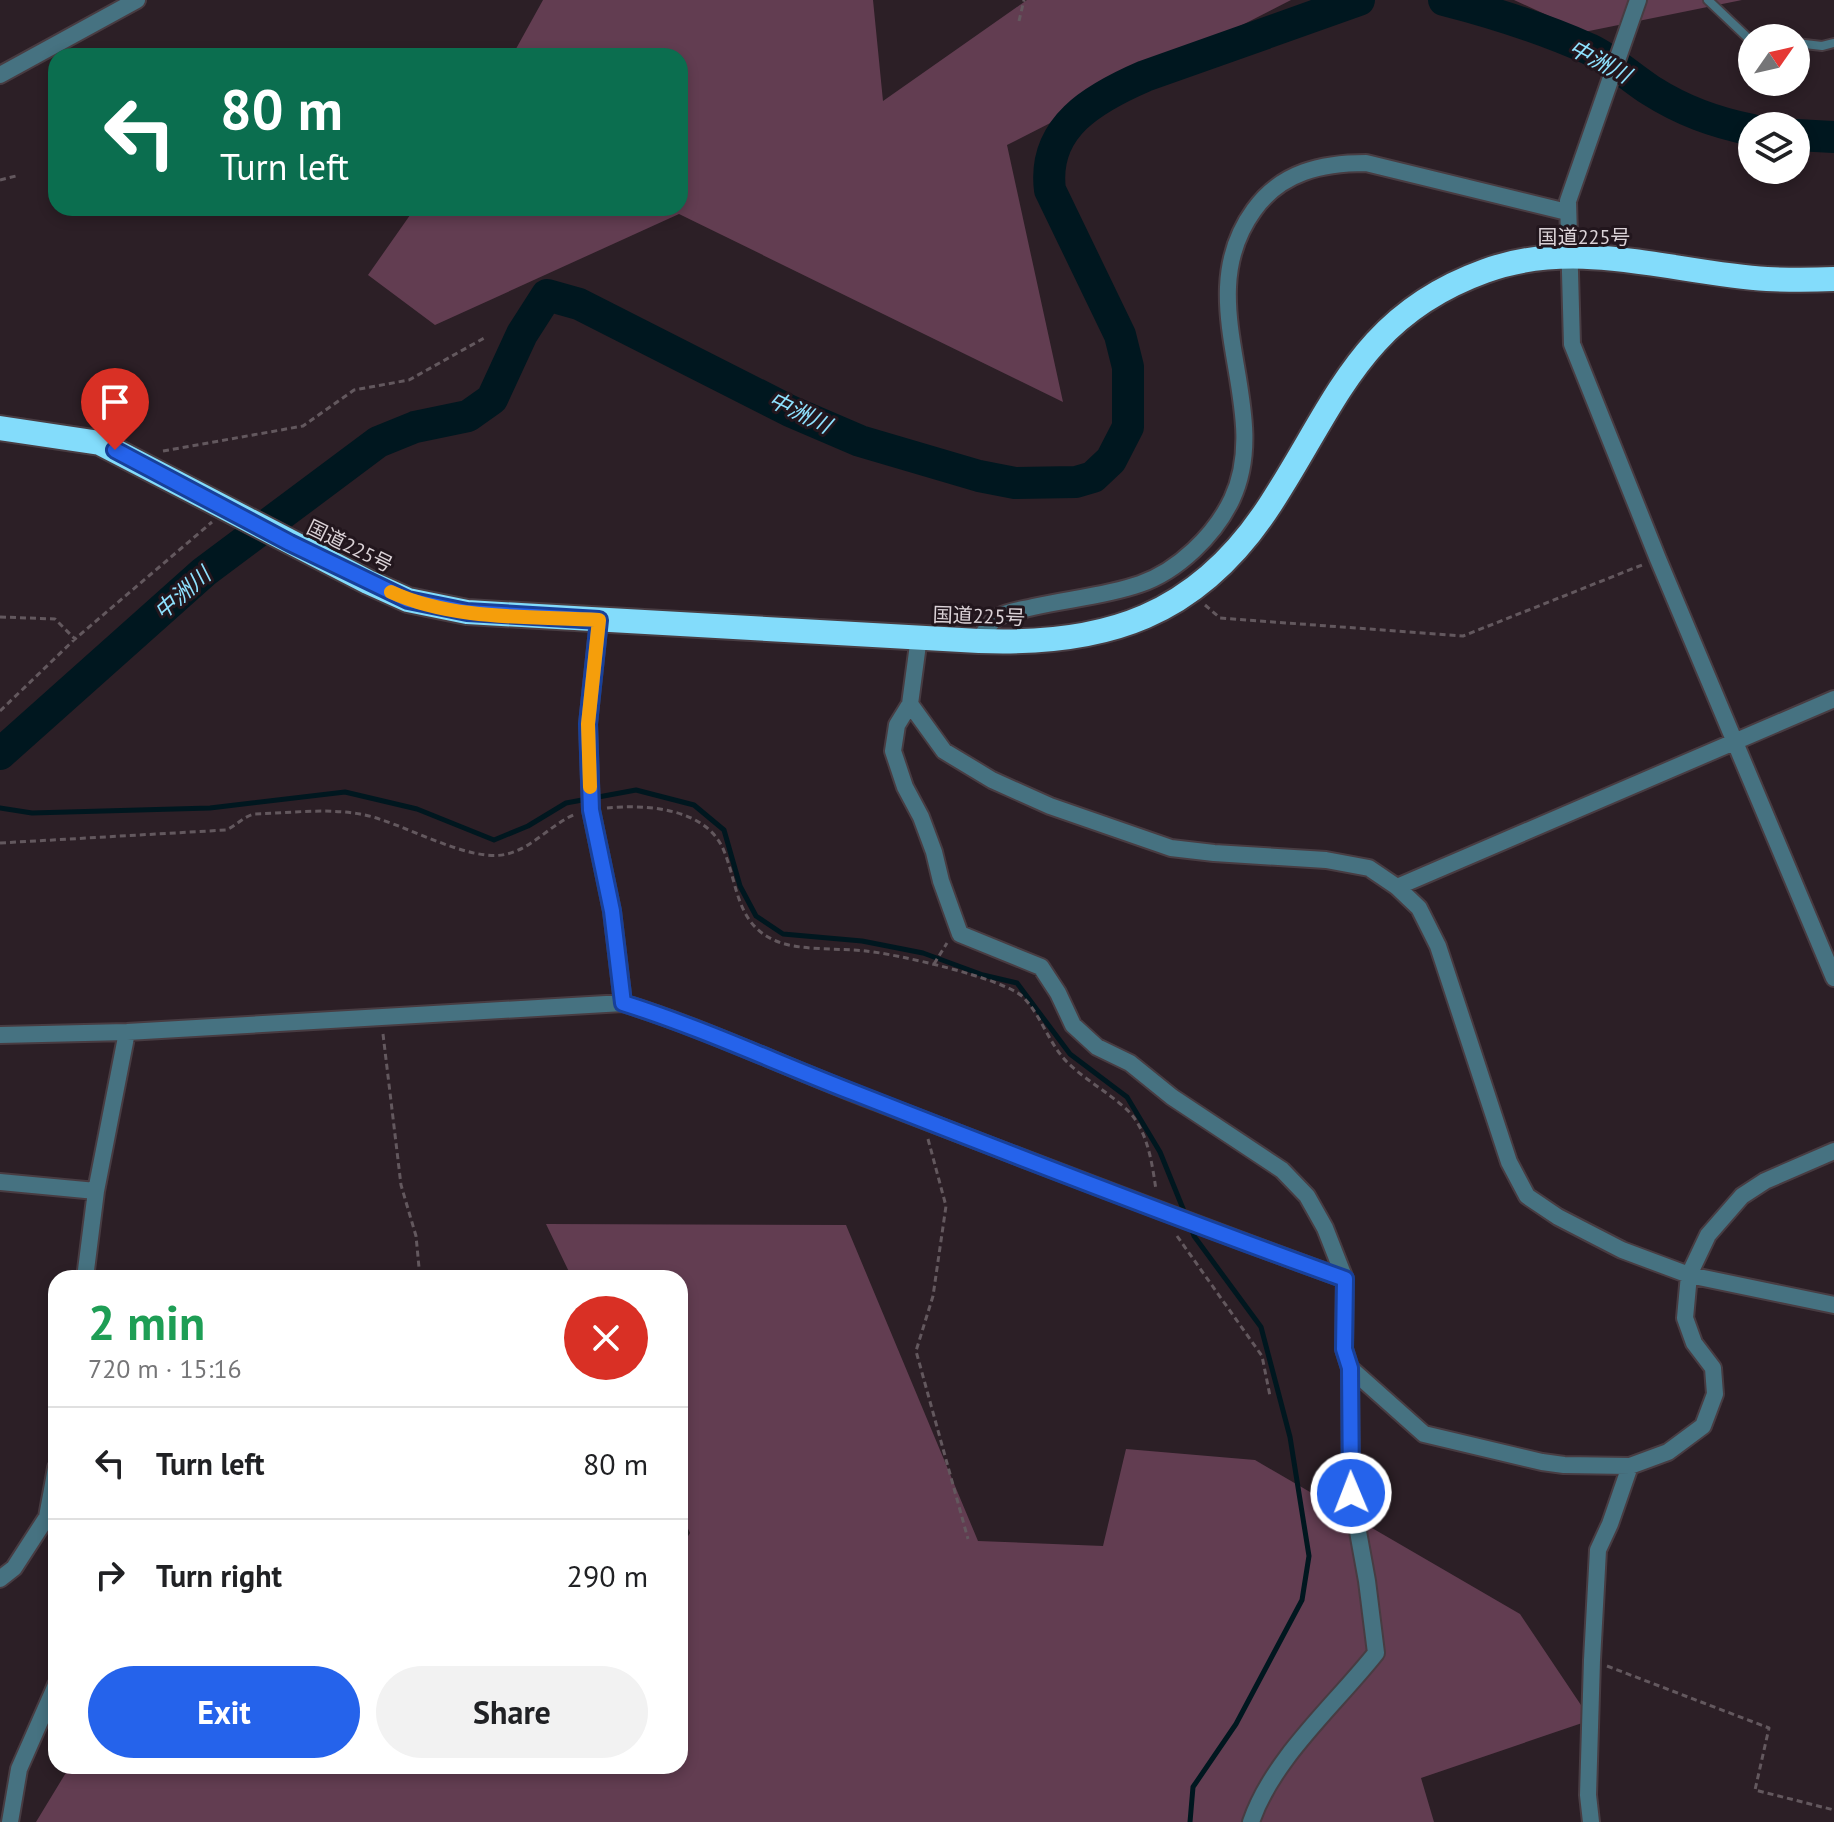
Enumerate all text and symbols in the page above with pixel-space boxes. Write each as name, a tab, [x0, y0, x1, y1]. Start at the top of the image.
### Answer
north arrow	[1738, 24, 1810, 96]
map controls	[1738, 24, 1810, 184]
water label: 中洲川	[1564, 33, 1637, 90]
text: 80 m	[220, 73, 343, 145]
icon: left	[88, 80, 192, 184]
button: layers	[1738, 112, 1810, 184]
text: Turn left	[220, 143, 349, 190]
street label: 国道225号	[1538, 224, 1630, 250]
pin	[81, 368, 149, 450]
icon: arrive	[93, 380, 137, 424]
water label: 中洲川	[764, 385, 838, 440]
street label: 国道225号	[303, 514, 397, 578]
water label: 中洲川	[148, 559, 218, 625]
street label: 国道225号	[932, 601, 1026, 631]
text: 2 min	[88, 1291, 205, 1353]
button: close	[564, 1296, 648, 1380]
text: 720 m · 15:16	[88, 1352, 242, 1385]
icon: left	[88, 1441, 132, 1485]
text: Turn left	[156, 1444, 264, 1483]
text: 80 m	[583, 1444, 648, 1483]
position arrow	[1309, 1451, 1393, 1535]
icon: right	[88, 1553, 132, 1597]
text: Turn right	[156, 1556, 282, 1595]
text: 290 m	[567, 1556, 648, 1595]
button: Exit	[88, 1666, 360, 1758]
button: Share	[376, 1666, 648, 1758]

